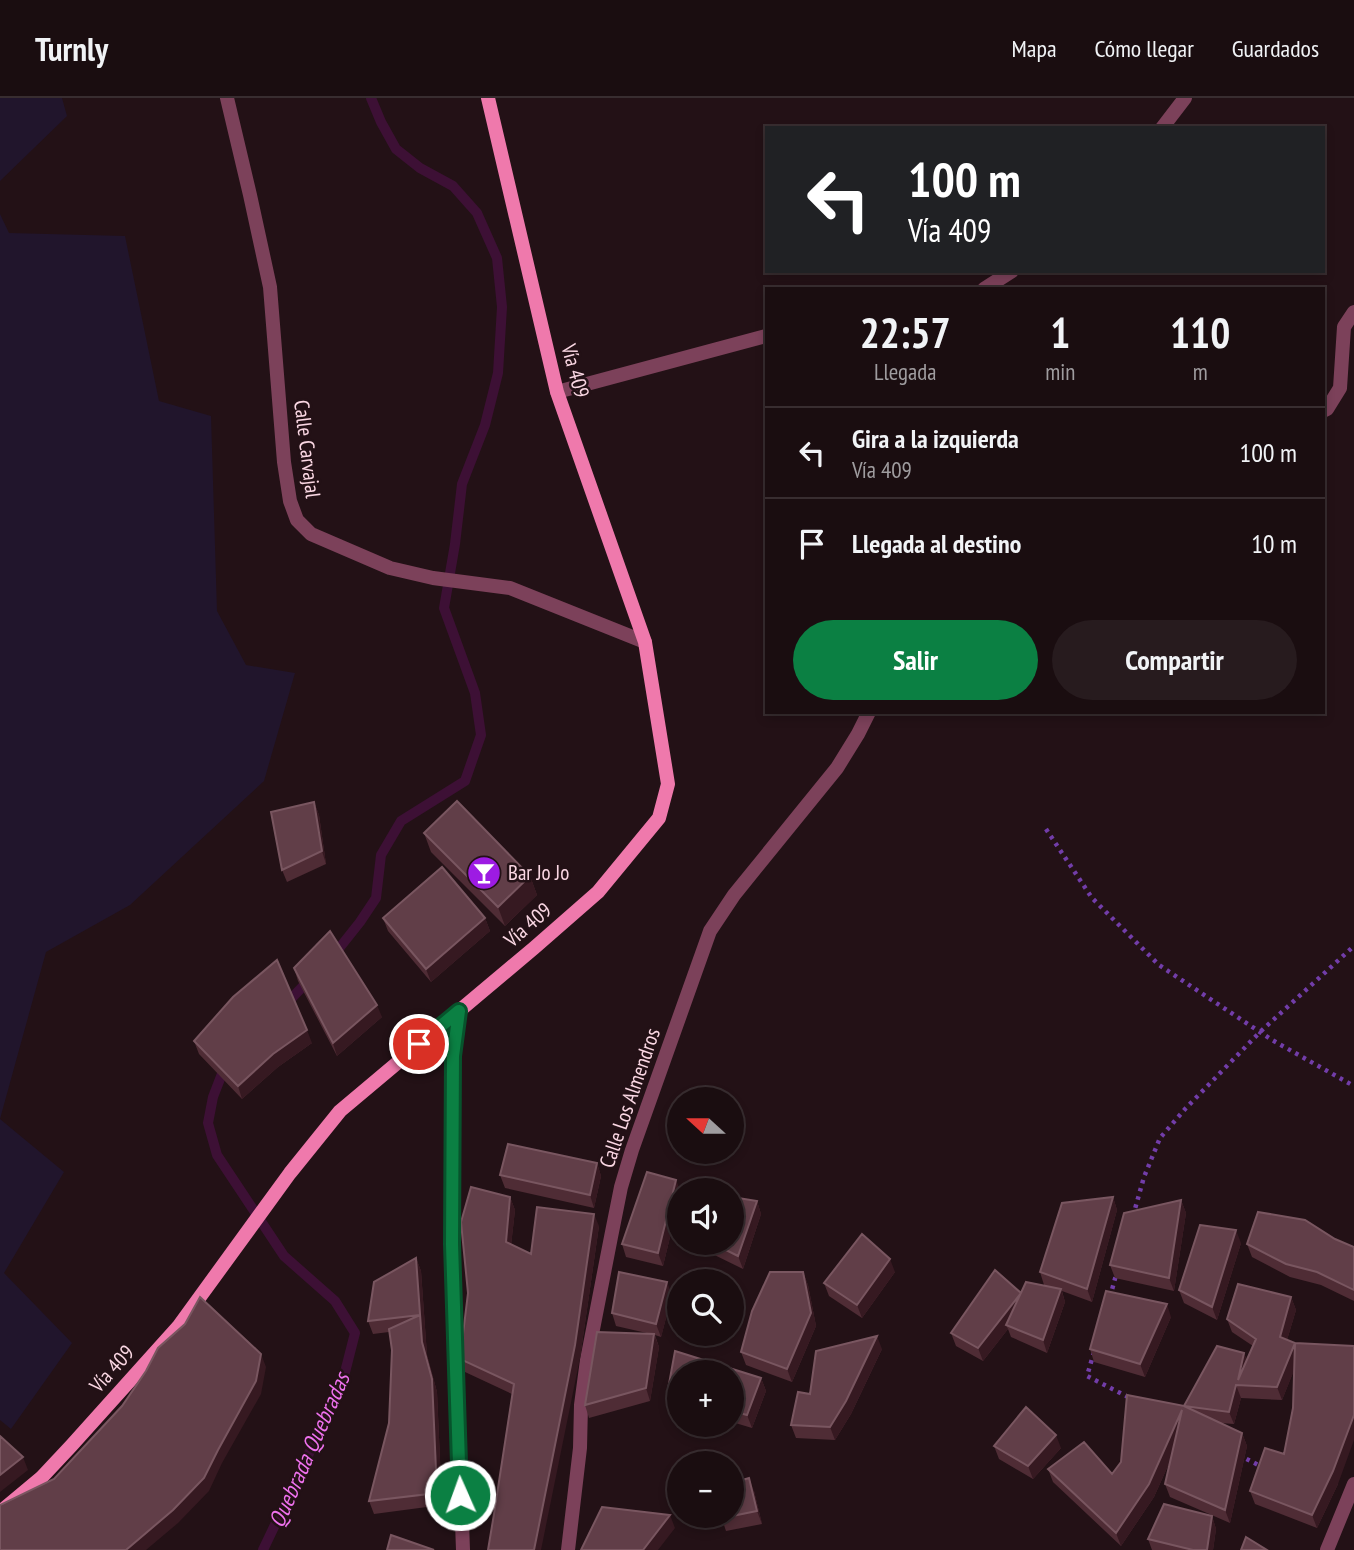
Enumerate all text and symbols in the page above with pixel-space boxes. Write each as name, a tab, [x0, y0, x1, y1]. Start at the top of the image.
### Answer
text: Turnly	[35, 27, 108, 70]
text: Mapa	[1012, 33, 1057, 64]
text: Cómo llegar	[1095, 33, 1194, 64]
text: Guardados	[1232, 33, 1319, 64]
text: 100 m	[908, 147, 1021, 211]
icon: left	[793, 154, 884, 245]
text: Vía 409	[908, 209, 991, 251]
text: 22:57	[860, 305, 951, 360]
text: 1	[1050, 305, 1070, 360]
text: 110	[1170, 305, 1230, 360]
street label: Vía 409	[555, 340, 596, 401]
text: Llegada	[874, 357, 936, 386]
text: min	[1045, 357, 1075, 386]
text: m	[1193, 357, 1208, 386]
street label: Calle Carvajal	[288, 398, 327, 500]
text: Gira a la izquierda	[852, 422, 1019, 455]
icon: left	[793, 434, 831, 472]
text: 100 m	[1239, 436, 1297, 469]
text: Vía 409	[852, 455, 912, 484]
icon: arrive	[793, 525, 831, 563]
text: Llegada al destino	[852, 527, 1021, 560]
text: 10 m	[1251, 527, 1297, 560]
button: Salir	[793, 620, 1038, 700]
button: Compartir	[1052, 620, 1297, 700]
bar icon: Bar Jo Jo	[465, 854, 503, 892]
place label: Bar Jo Jo	[508, 859, 569, 886]
street label: Vía 409	[497, 896, 557, 953]
pin	[389, 1014, 449, 1074]
street label: Calle Los Almendros	[593, 1024, 666, 1171]
icon: arrive	[400, 1025, 438, 1063]
north arrow	[667, 1087, 744, 1164]
map controls	[667, 1087, 744, 1528]
button: sound	[667, 1178, 744, 1255]
button: search	[667, 1269, 744, 1346]
street label: Vía 409	[83, 1339, 140, 1399]
button: +	[667, 1360, 744, 1437]
water label: Quebrada Quebradas	[262, 1366, 356, 1532]
button: −	[667, 1451, 744, 1528]
position arrow	[423, 1458, 497, 1532]

